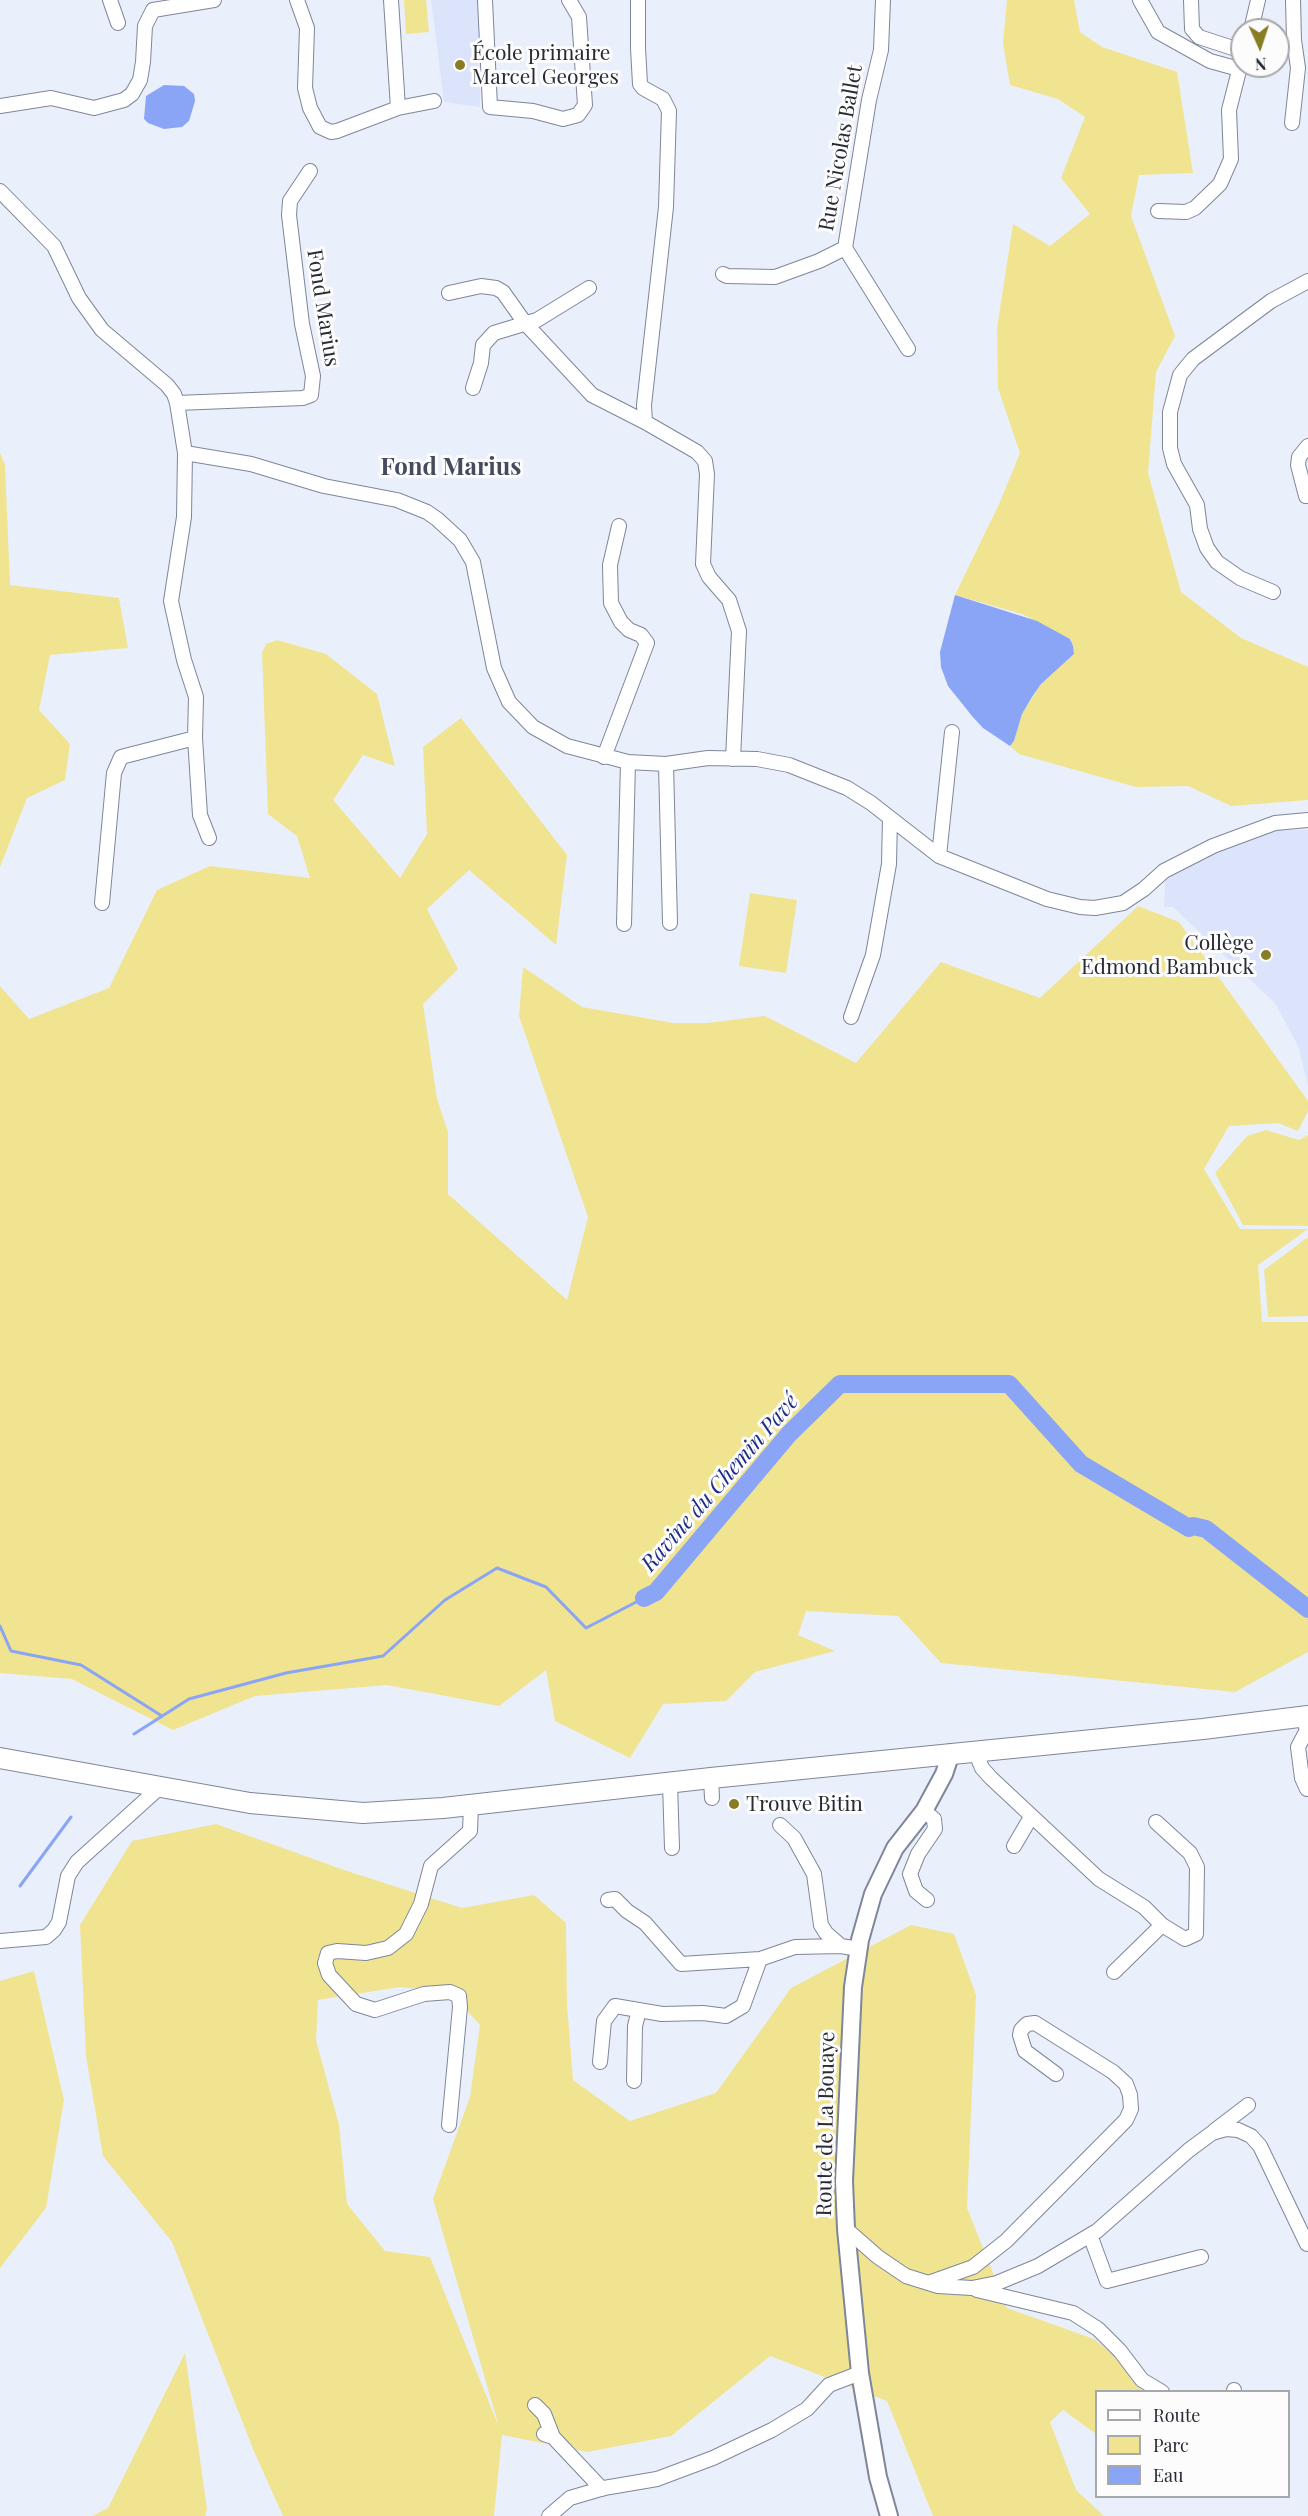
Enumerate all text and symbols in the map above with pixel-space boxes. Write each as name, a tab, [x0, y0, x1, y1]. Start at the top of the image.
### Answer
north arrow	[1230, 18, 1290, 78]
place label: École primaire Marcel Georges	[472, 40, 619, 90]
text: N	[1255, 54, 1267, 75]
marker: École primaire Marcel Georges	[453, 58, 467, 72]
street label: Rue Nicolas Ballet	[814, 63, 868, 233]
street label: Fond Marius	[301, 247, 345, 369]
district label: Fond Marius	[381, 454, 521, 482]
place label: Collège Edmond Bambuck	[1081, 930, 1254, 980]
marker: Collège Edmond Bambuck	[1259, 948, 1273, 962]
water label: Ravine du Chemin Pavé	[636, 1389, 804, 1577]
place label: Trouve Bitin	[746, 1791, 863, 1817]
marker: Trouve Bitin	[727, 1797, 741, 1811]
street label: Route de La Bouaye	[812, 2031, 840, 2217]
legend	[1095, 2390, 1290, 2498]
text: Route	[1153, 2403, 1200, 2427]
text: Parc	[1153, 2433, 1189, 2457]
text: Eau	[1153, 2463, 1183, 2487]

